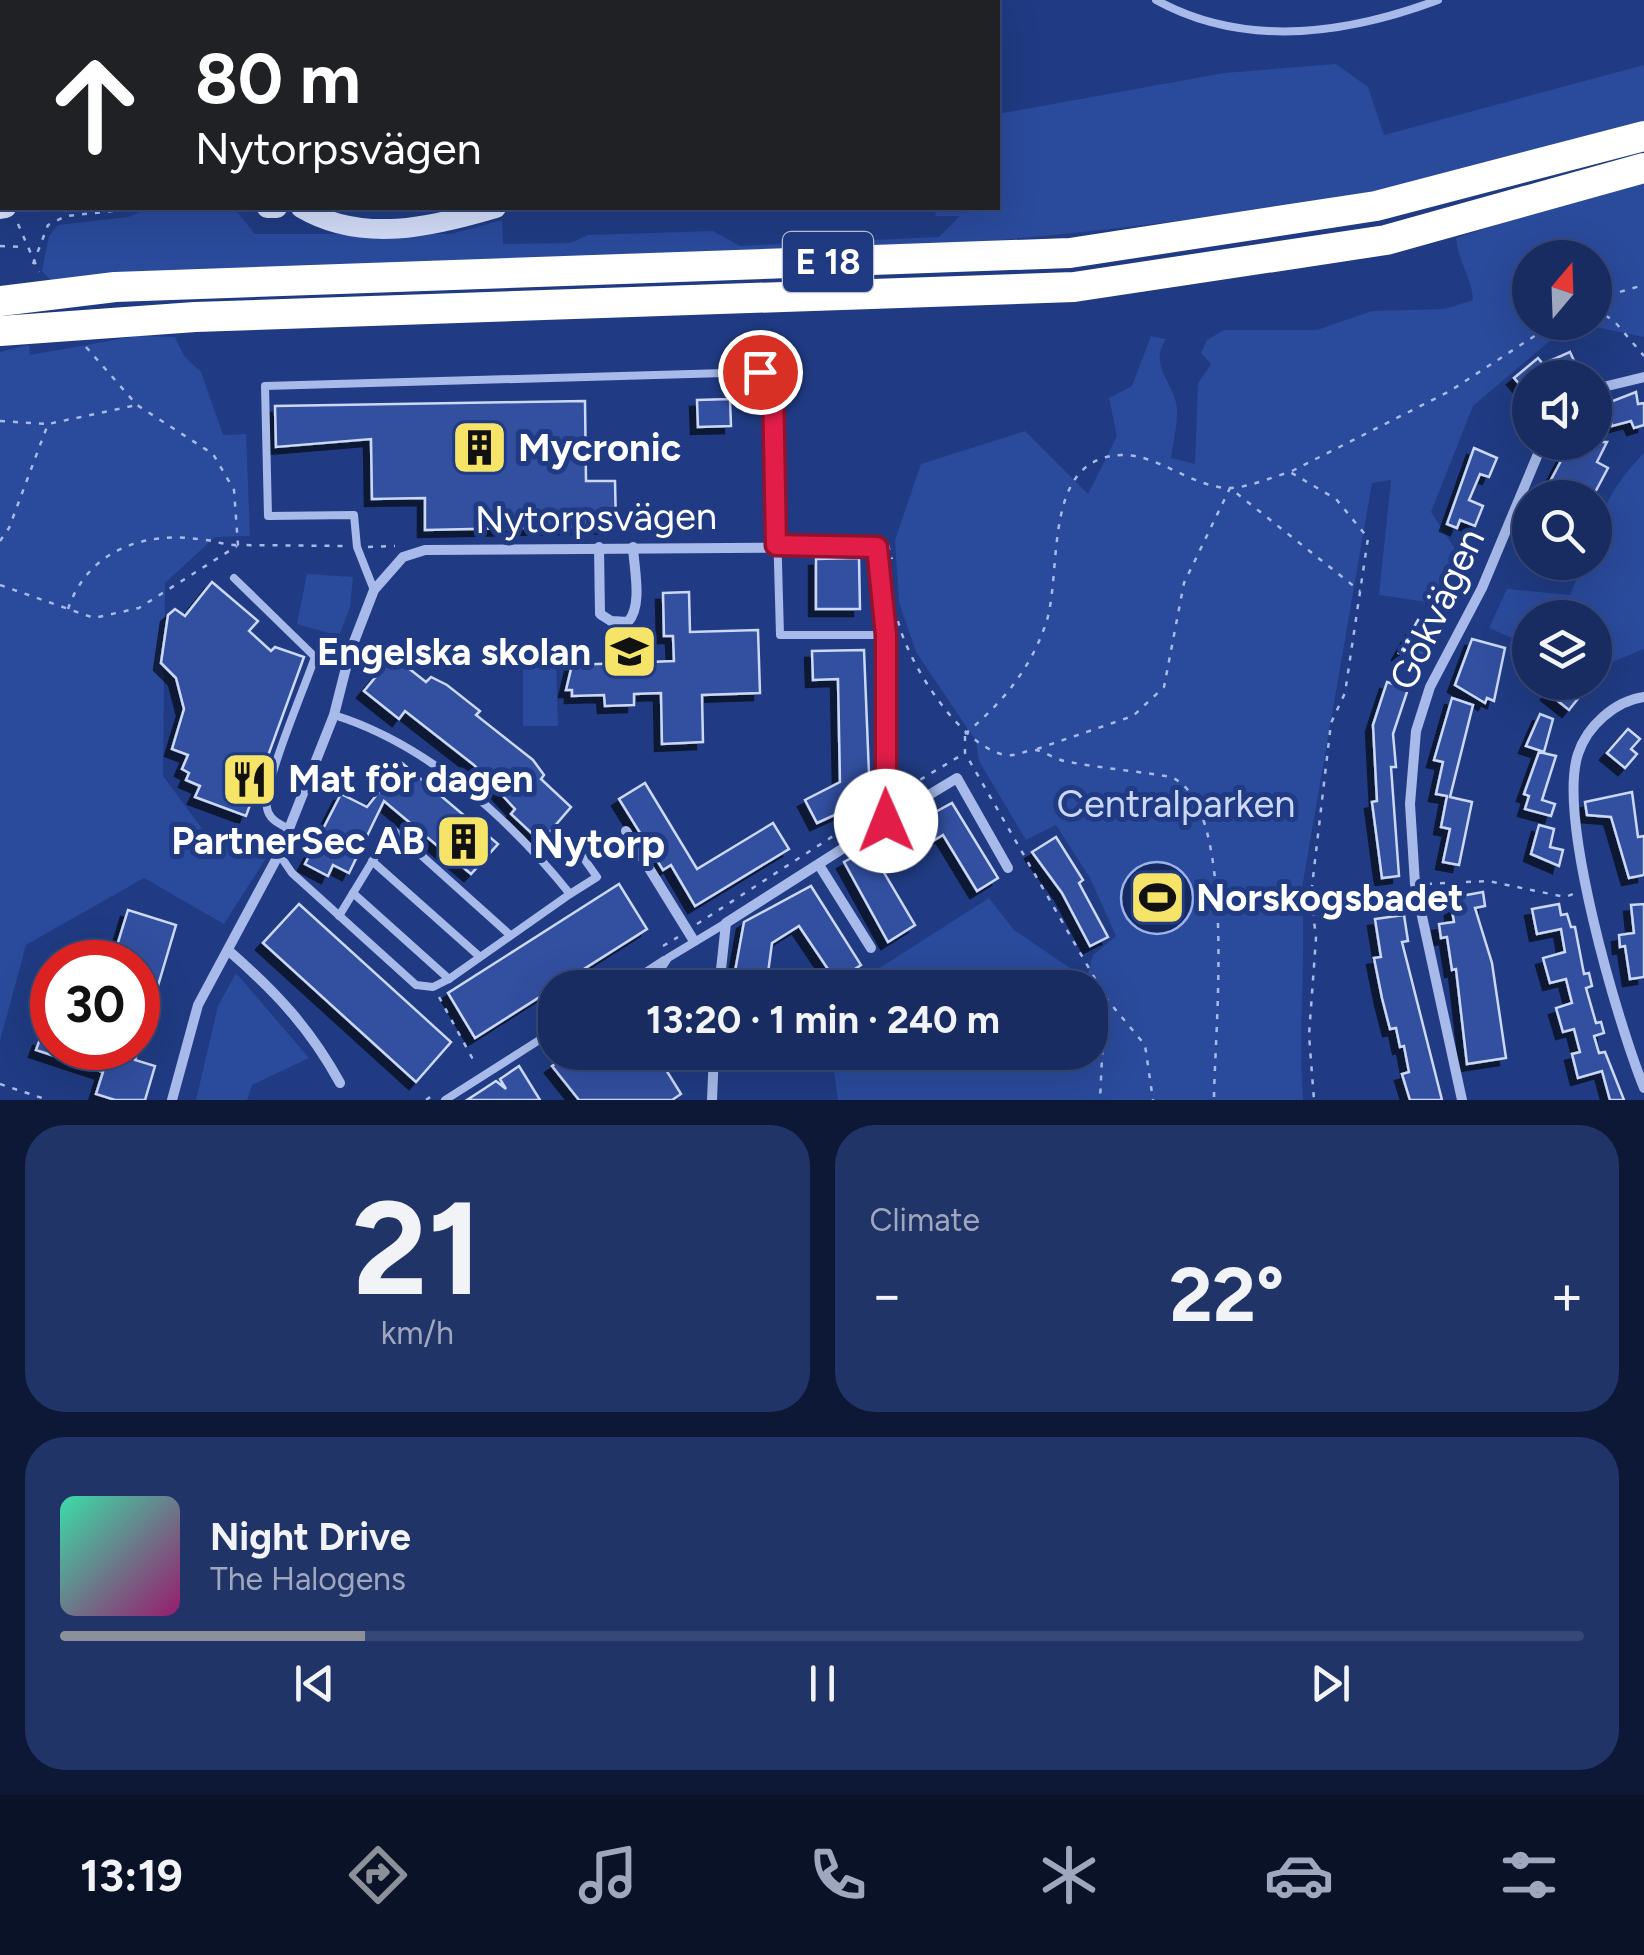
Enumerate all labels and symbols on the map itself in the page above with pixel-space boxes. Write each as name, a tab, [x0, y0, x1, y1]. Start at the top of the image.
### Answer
road number: E 18	[783, 232, 873, 292]
north arrow	[1512, 240, 1612, 340]
pin	[718, 330, 803, 415]
building icon: Mycronic	[449, 418, 509, 478]
place label: Mycronic	[518, 425, 681, 471]
street label: Nytorpsvägen	[475, 493, 717, 543]
street label: Gökvägen	[1380, 521, 1494, 697]
school or university icon: Engelska skolan	[600, 622, 660, 682]
place label: Engelska skolan	[317, 629, 591, 675]
restaurant icon: Mat för dagen	[219, 749, 279, 809]
place label: Mat för dagen	[288, 756, 533, 802]
position arrow	[834, 769, 938, 873]
park label: Centralparken	[1057, 781, 1295, 827]
building icon: PartnerSec AB	[434, 811, 494, 871]
place label: PartnerSec AB	[171, 818, 425, 864]
district label: Nytorp	[533, 820, 665, 868]
sports icon: Norskogsbadet	[1127, 868, 1187, 928]
place label: Norskogsbadet	[1196, 875, 1463, 921]
speed limit sign: 30	[30, 940, 160, 1070]

